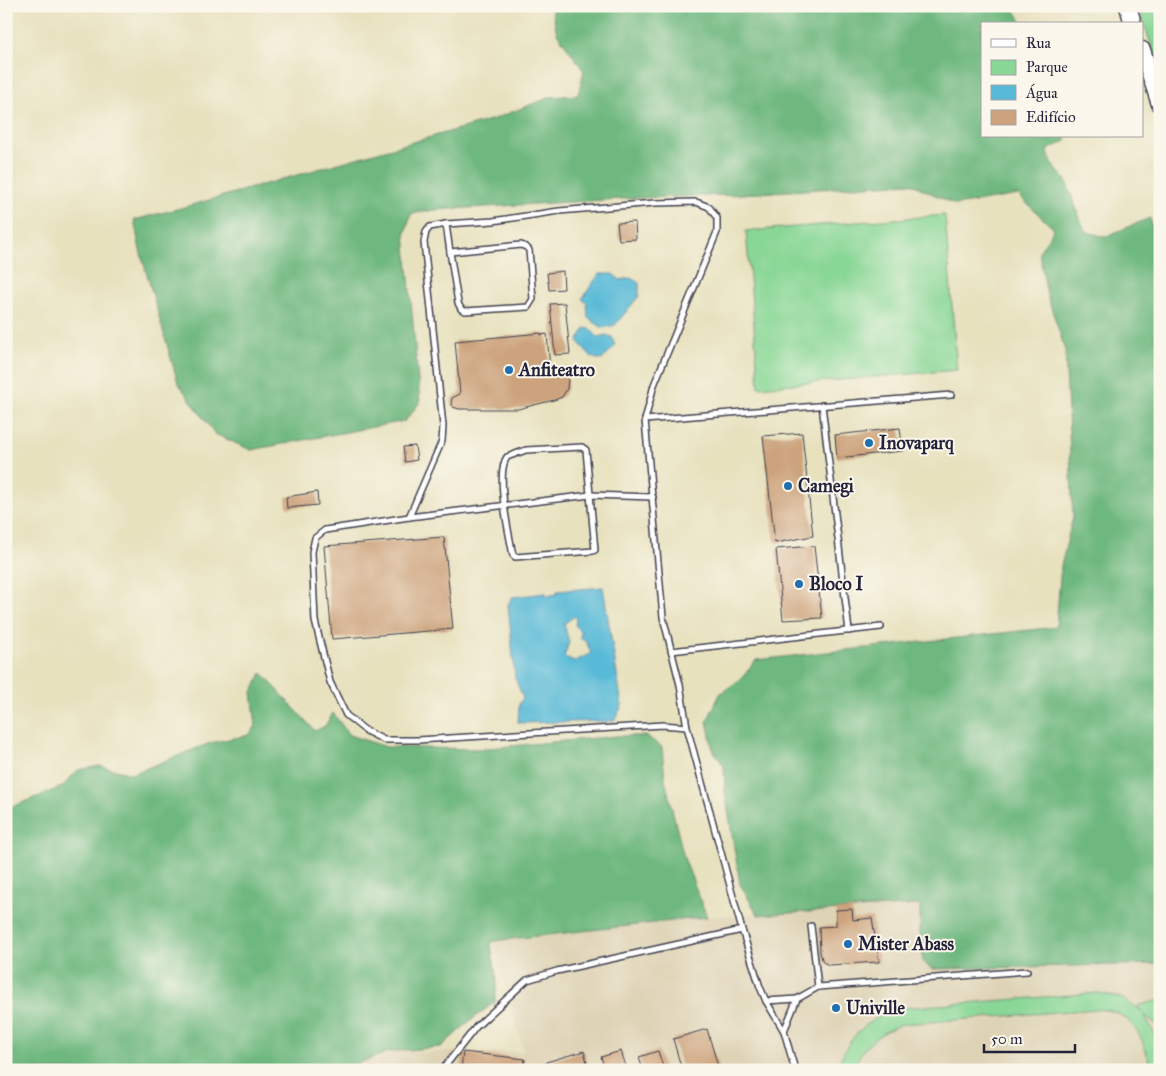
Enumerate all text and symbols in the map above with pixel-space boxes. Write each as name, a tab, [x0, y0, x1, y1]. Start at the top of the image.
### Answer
legend	[981, 22, 1144, 138]
text: Rua	[1026, 34, 1051, 52]
text: Parque	[1026, 58, 1068, 77]
text: Água	[1025, 83, 1058, 102]
text: Edifício	[1026, 108, 1076, 126]
place label: Anfiteatro	[518, 359, 595, 381]
marker: Anfiteatro	[503, 364, 515, 376]
place label: Inovaparq	[879, 432, 955, 455]
marker: Inovaparq	[863, 437, 875, 449]
place label: Camegi	[798, 475, 855, 498]
marker: Camegi	[782, 480, 794, 492]
place label: Bloco I	[809, 573, 864, 595]
marker: Bloco I	[793, 578, 805, 590]
place label: Mister Abass	[858, 933, 955, 955]
marker: Mister Abass	[842, 938, 854, 950]
place label: Univille	[846, 997, 906, 1019]
marker: Univille	[830, 1002, 842, 1014]
scale bar	[984, 1021, 1075, 1053]
text: 50 m	[991, 1030, 1023, 1048]

